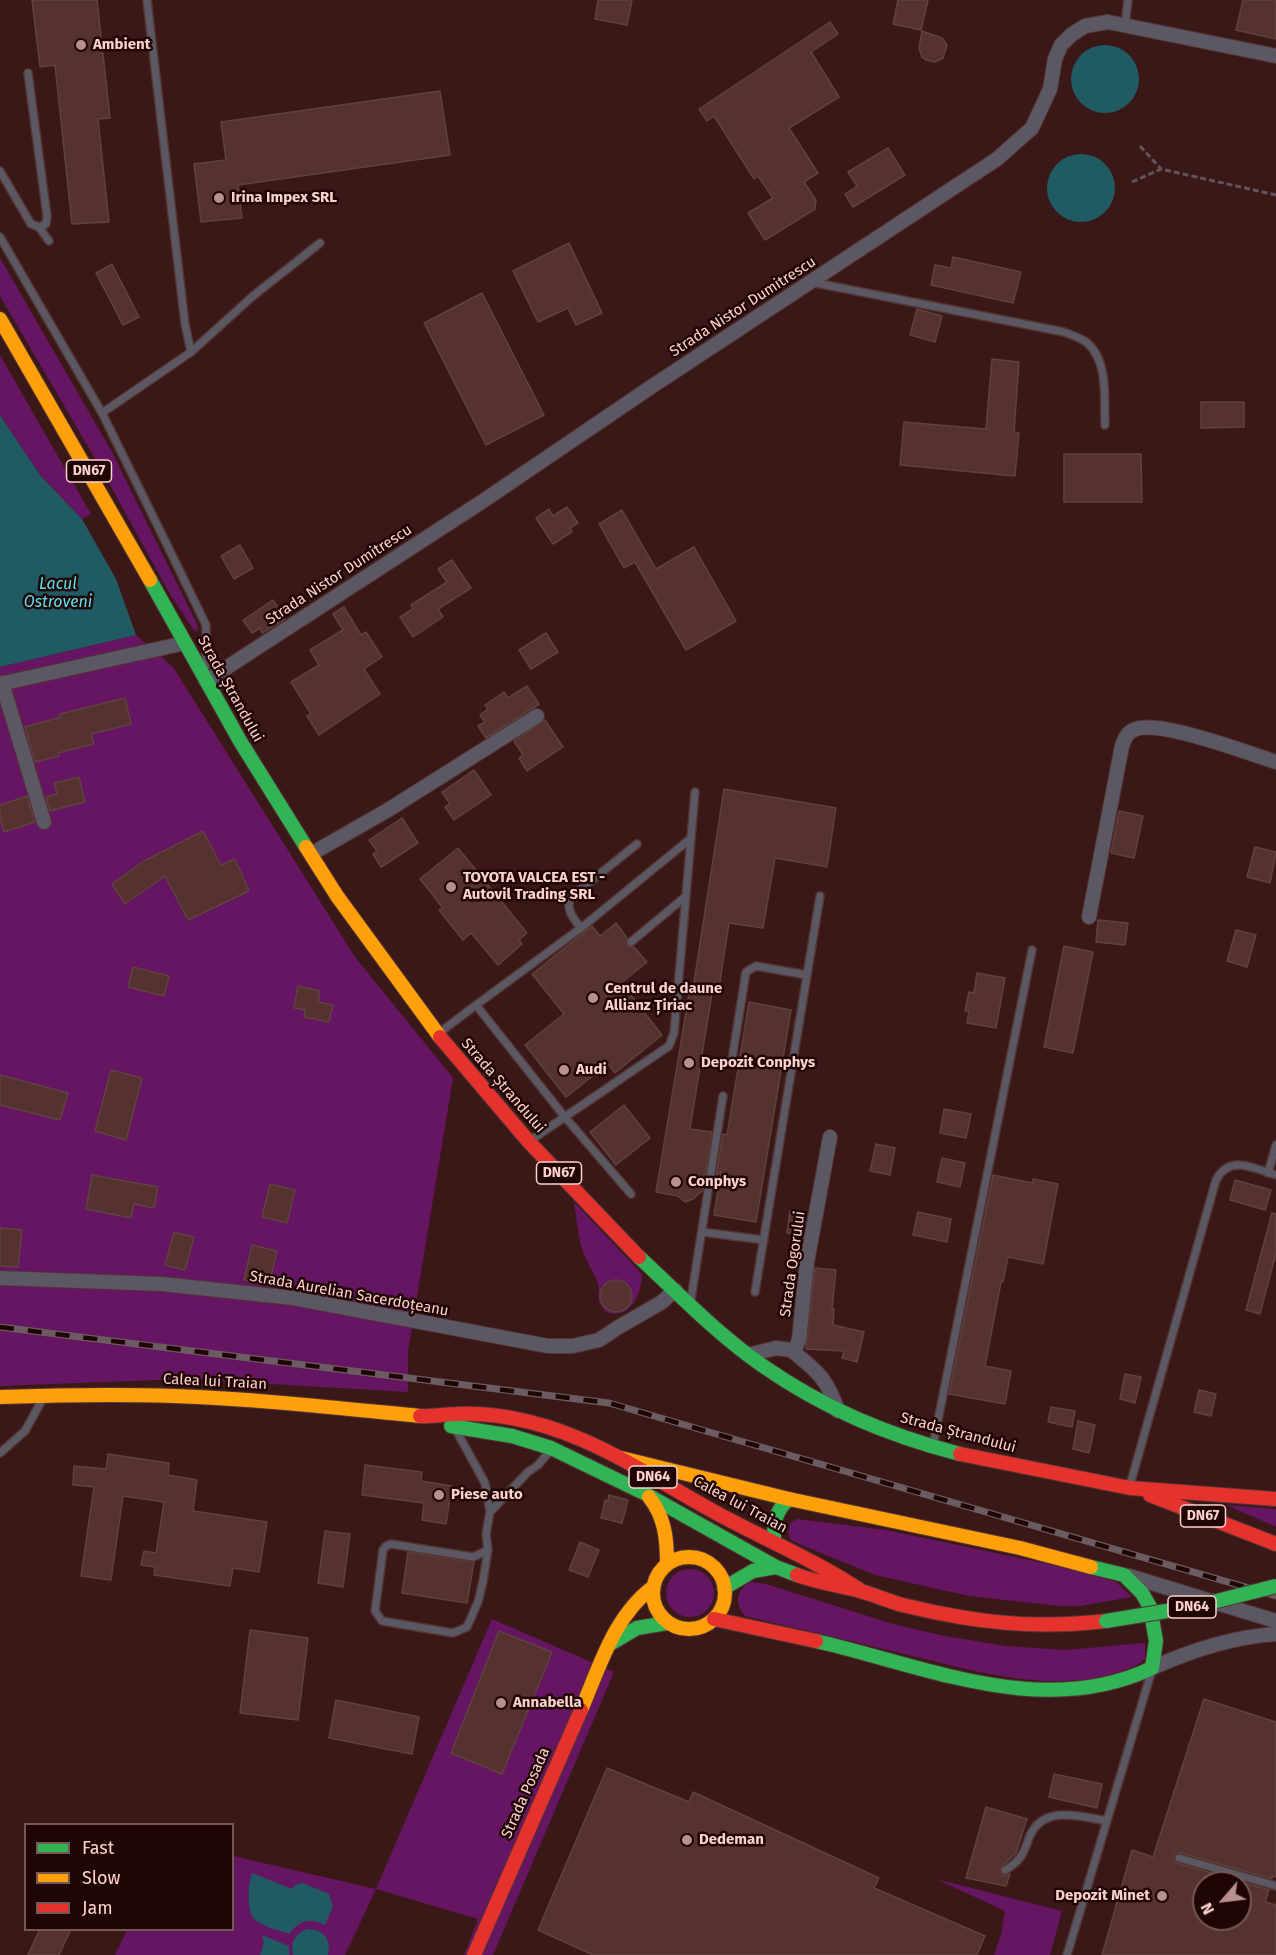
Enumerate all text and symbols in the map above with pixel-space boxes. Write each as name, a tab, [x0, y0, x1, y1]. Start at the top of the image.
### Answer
place label: Ambient	[93, 36, 150, 54]
marker: Ambient	[74, 38, 88, 52]
place label: Irina Impex SRL	[231, 189, 337, 207]
marker: Irina Impex SRL	[212, 191, 226, 205]
street label: Strada Nistor Dumitrescu	[667, 253, 819, 361]
road number: DN67	[66, 460, 112, 482]
street label: Strada Nistor Dumitrescu	[263, 521, 415, 629]
water label: Lacul Ostroveni	[24, 575, 92, 613]
street label: Strada Ștrandului	[193, 633, 267, 745]
place label: TOYOTA VALCEA EST - Autovil Trading SRL	[463, 869, 605, 904]
marker: TOYOTA VALCEA EST - Autovil Trading SRL	[444, 880, 458, 894]
place label: Centrul de daune Allianz Țiriac	[605, 980, 722, 1015]
marker: Centrul de daune Allianz Țiriac	[586, 991, 600, 1005]
street label: Strada Ștrandului	[457, 1035, 549, 1137]
place label: Depozit Conphys	[701, 1054, 815, 1072]
marker: Depozit Conphys	[682, 1056, 696, 1070]
place label: Audi	[576, 1061, 607, 1079]
marker: Audi	[557, 1063, 571, 1077]
road number: DN67	[536, 1162, 582, 1184]
place label: Conphys	[688, 1173, 746, 1191]
marker: Conphys	[669, 1175, 683, 1189]
street label: Strada Ogorului	[777, 1210, 809, 1318]
street label: Strada Aurelian Sacerdoțeanu	[248, 1268, 450, 1320]
street label: Calea lui Traian	[163, 1370, 267, 1394]
street label: Strada Ștrandului	[898, 1409, 1018, 1457]
road number: DN64	[629, 1466, 677, 1488]
street label: Calea lui Traian	[690, 1473, 790, 1537]
place label: Piese auto	[451, 1486, 523, 1504]
marker: Piese auto	[432, 1488, 446, 1502]
road number: DN67	[1180, 1505, 1226, 1527]
road number: DN64	[1168, 1596, 1216, 1618]
place label: Annabella	[513, 1694, 582, 1712]
marker: Annabella	[494, 1696, 508, 1710]
street label: Strada Posada	[498, 1745, 554, 1841]
legend	[24, 1823, 234, 1931]
place label: Dedeman	[699, 1831, 764, 1849]
marker: Dedeman	[680, 1833, 694, 1847]
text: Fast	[82, 1837, 114, 1859]
text: Slow	[82, 1867, 120, 1889]
north arrow	[1192, 1871, 1252, 1931]
place label: Depozit Minet	[1055, 1887, 1150, 1905]
marker: Depozit Minet	[1155, 1889, 1169, 1903]
text: Jam	[82, 1897, 113, 1919]
text: N	[1197, 1900, 1218, 1918]

